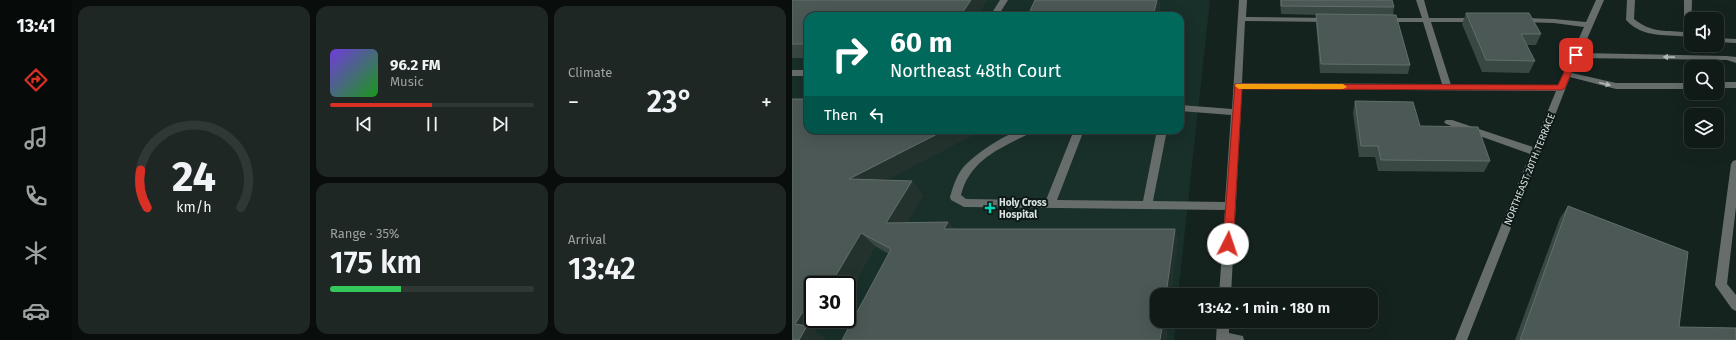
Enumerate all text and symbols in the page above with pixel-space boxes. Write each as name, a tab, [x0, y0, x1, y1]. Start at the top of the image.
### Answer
map controls	[1684, 12, 1724, 148]
button: sound	[1684, 12, 1724, 52]
text: 13:41	[16, 15, 56, 37]
text: 60 m	[890, 26, 952, 59]
icon: right	[824, 28, 876, 80]
pin	[1559, 38, 1593, 72]
icon: arrive	[1565, 44, 1587, 66]
one-way arrow	[1662, 54, 1675, 60]
text: 96.2 FM	[390, 56, 440, 74]
text: Northeast 48th Court	[890, 60, 1061, 82]
button: search	[1684, 60, 1724, 100]
text: Climate	[568, 65, 612, 80]
icon: directions	[22, 66, 50, 94]
text: Music	[390, 74, 424, 89]
one-way arrow	[1599, 81, 1611, 87]
text: 23°	[647, 84, 693, 120]
text: −	[568, 89, 579, 116]
text: +	[761, 89, 772, 116]
icon: left	[866, 104, 888, 126]
text: Then	[824, 106, 858, 124]
button: layers	[1684, 108, 1724, 148]
street label: NORTHEAST 20TH TERRACE	[1502, 112, 1558, 227]
icon: previous	[353, 113, 375, 135]
icon: pause	[421, 113, 443, 135]
icon: next	[489, 113, 511, 135]
icon: music	[22, 124, 50, 152]
text: 24	[172, 152, 216, 202]
icon: phone	[22, 182, 50, 210]
place label: Holy Cross Hospital	[999, 197, 1047, 221]
text: km/h	[176, 199, 212, 216]
marker: Holy Cross Hospital	[984, 202, 996, 214]
position arrow	[1207, 223, 1249, 265]
text: Range · 35%	[330, 226, 400, 241]
text: Arrival	[568, 232, 606, 247]
icon: climate	[22, 239, 50, 267]
text: 175 km	[330, 245, 422, 281]
text: 13:42	[568, 251, 636, 287]
speed limit sign: 30	[804, 276, 856, 328]
icon: car	[22, 297, 50, 325]
text: 13:42 · 1 min · 180 m	[1198, 299, 1330, 317]

